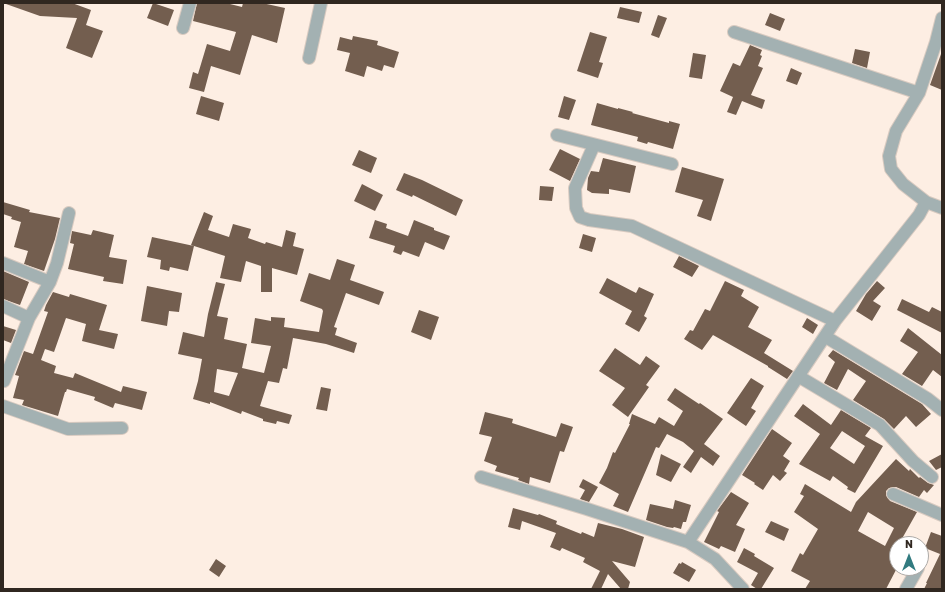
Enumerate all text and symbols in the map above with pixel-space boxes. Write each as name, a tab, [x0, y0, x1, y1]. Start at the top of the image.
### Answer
north arrow	[889, 536, 929, 576]
text: N	[905, 538, 913, 551]

